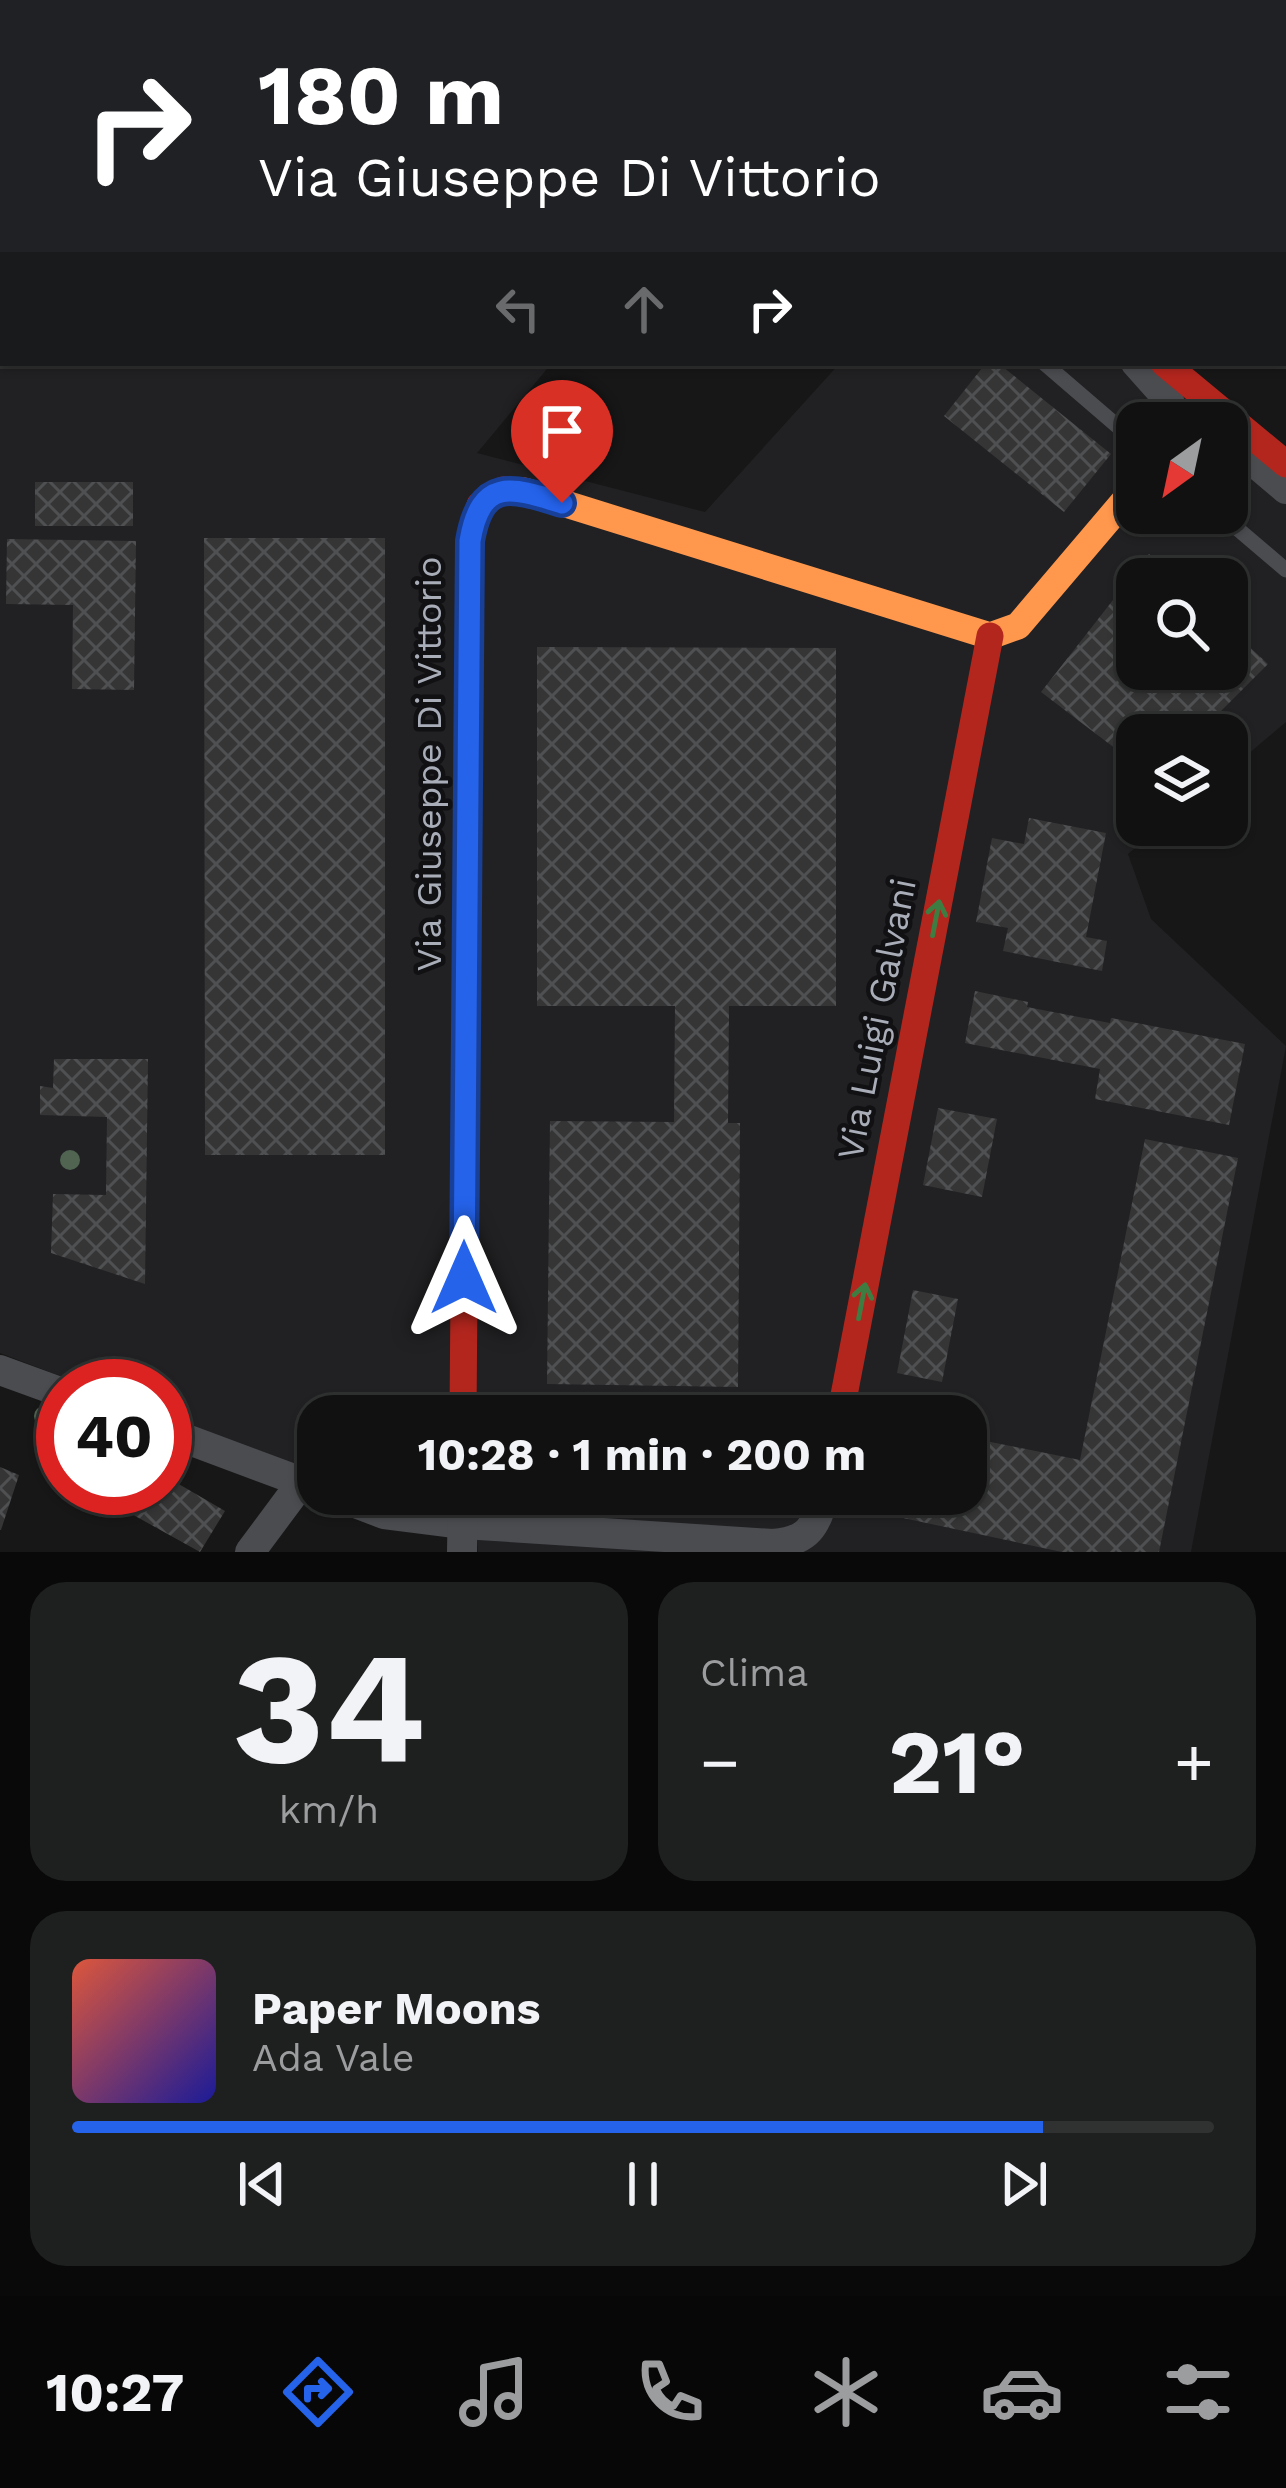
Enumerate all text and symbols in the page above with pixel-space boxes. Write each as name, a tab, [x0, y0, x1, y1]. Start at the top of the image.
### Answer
text: 180 m	[258, 46, 504, 144]
icon: right	[60, 48, 216, 204]
text: Via Giuseppe Di Vittorio	[258, 146, 881, 209]
icon: left	[485, 276, 551, 342]
icon: ahead	[611, 276, 677, 342]
icon: right	[737, 276, 803, 342]
pin	[511, 380, 613, 503]
icon: arrive	[529, 398, 595, 464]
north arrow	[1116, 402, 1248, 534]
map controls	[1116, 402, 1248, 846]
street label: Via Giuseppe Di Vittorio	[408, 556, 450, 972]
button: search	[1116, 558, 1248, 690]
button: layers	[1116, 714, 1248, 846]
street label: Via Luigi Galvani	[829, 875, 925, 1163]
one-way arrow	[926, 899, 948, 938]
position arrow	[401, 1215, 527, 1341]
one-way arrow	[852, 1282, 874, 1321]
speed limit sign: 40	[36, 1359, 192, 1515]
text: 10:28 · 1 min · 200 m	[418, 1428, 866, 1481]
text: 34	[232, 1617, 426, 1800]
text: Clima	[700, 1650, 808, 1695]
text: 21°	[889, 1709, 1025, 1815]
text: −	[700, 1724, 740, 1801]
text: +	[1174, 1724, 1214, 1801]
text: km/h	[279, 1787, 379, 1832]
text: Paper Moons	[252, 1982, 541, 2035]
text: Ada Vale	[252, 2035, 414, 2080]
icon: previous	[229, 2151, 295, 2217]
icon: pause	[610, 2151, 676, 2217]
icon: next	[991, 2151, 1057, 2217]
icon: directions	[276, 2350, 360, 2434]
icon: music	[452, 2350, 536, 2434]
icon: phone	[628, 2350, 712, 2434]
icon: climate	[804, 2350, 888, 2434]
icon: car	[980, 2350, 1064, 2434]
icon: filters	[1156, 2350, 1240, 2434]
text: 10:27	[46, 2361, 184, 2424]

